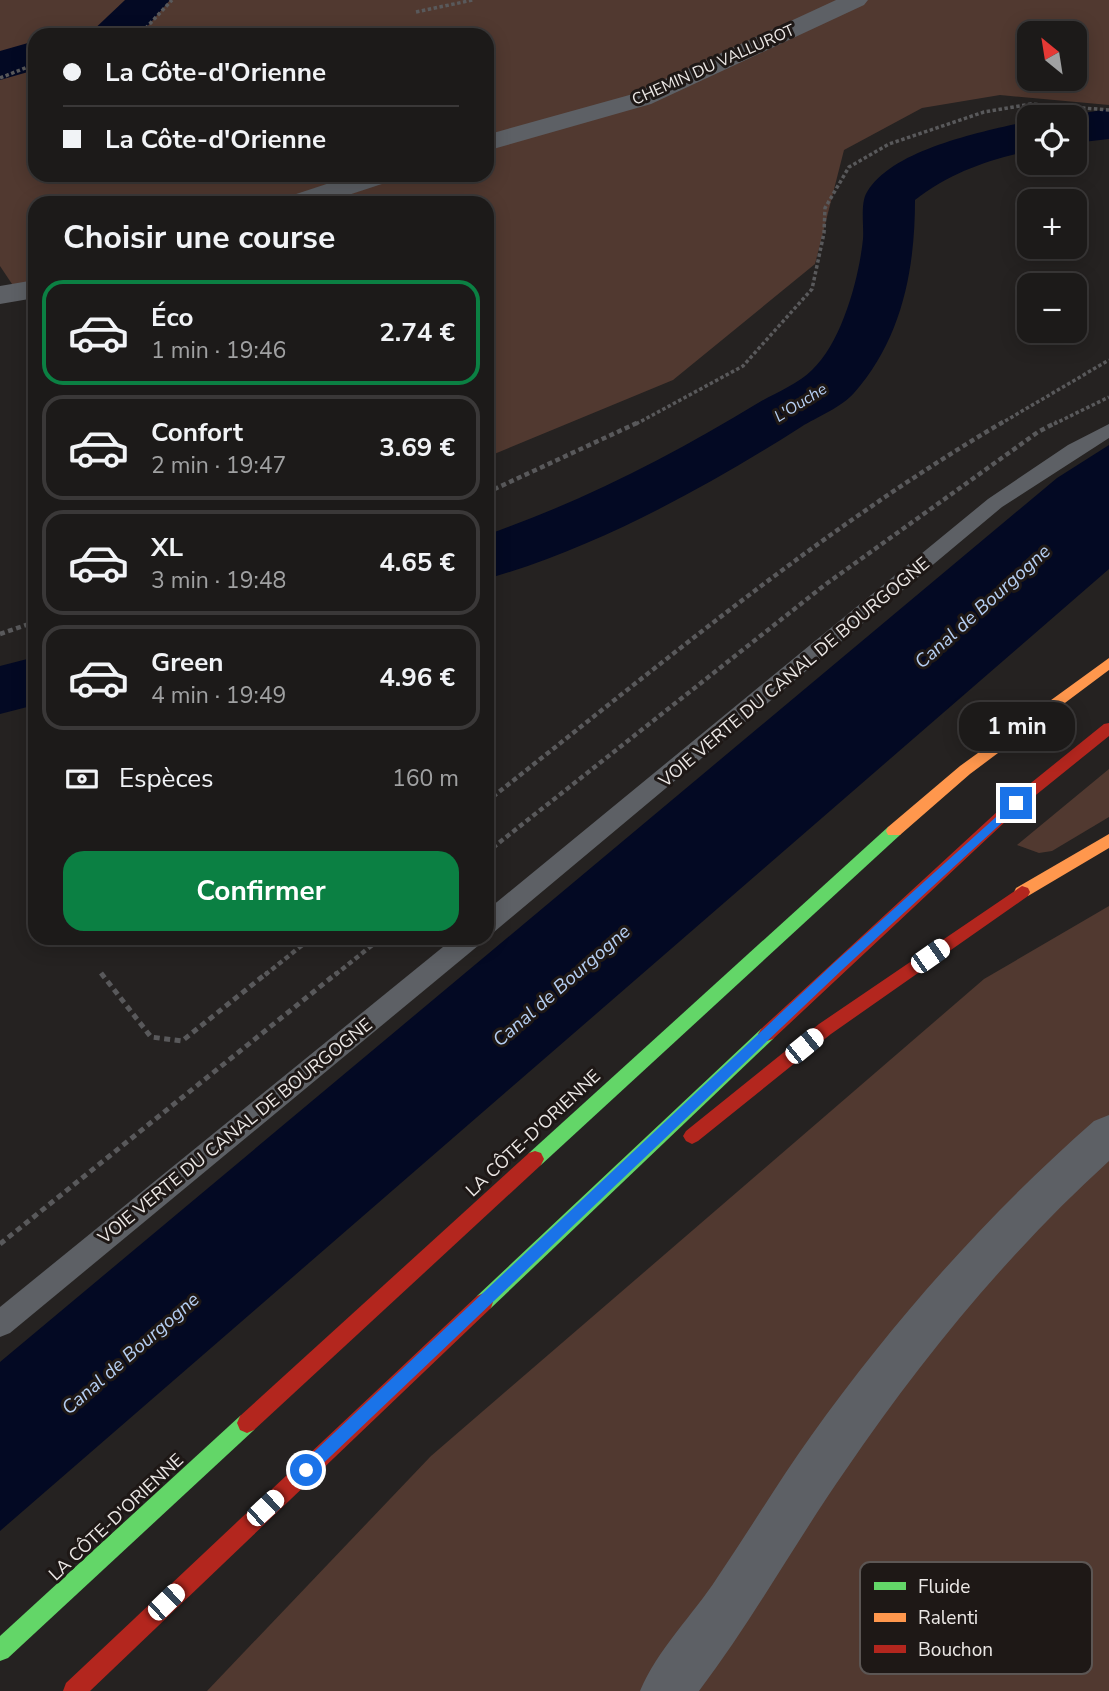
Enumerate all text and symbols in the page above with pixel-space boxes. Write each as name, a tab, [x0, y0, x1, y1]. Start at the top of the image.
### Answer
street label: CHEMIN DU VALLUROT	[629, 19, 799, 111]
north arrow	[1017, 21, 1087, 91]
map controls	[1017, 21, 1087, 343]
text: La Côte-d'Orienne	[105, 55, 326, 90]
button: locate	[1017, 105, 1087, 175]
text: La Côte-d'Orienne	[105, 122, 326, 157]
button: +	[1017, 189, 1087, 259]
text: Choisir une course	[63, 216, 335, 259]
button: −	[1017, 273, 1087, 343]
text: Éco	[151, 300, 193, 335]
icon: car	[67, 301, 130, 364]
text: 2.74 €	[379, 315, 455, 350]
text: 1 min · 19:46	[151, 335, 286, 366]
water label: L'Ouche	[770, 378, 832, 428]
text: Confort	[151, 415, 243, 450]
icon: car	[67, 416, 130, 479]
text: 3.69 €	[379, 430, 455, 465]
text: 2 min · 19:47	[151, 450, 286, 481]
text: XL	[151, 530, 183, 565]
icon: car	[67, 531, 130, 594]
water label: Canal de Bourgogne	[909, 539, 1056, 675]
text: 4.65 €	[379, 545, 455, 580]
street label: VOIE VERTE DU CANAL DE BOURGOGNE	[653, 552, 934, 793]
text: 3 min · 19:48	[151, 565, 286, 596]
text: Green	[151, 645, 224, 680]
icon: car	[67, 646, 130, 709]
text: 4.96 €	[379, 660, 455, 695]
text: 4 min · 19:49	[151, 680, 286, 711]
callout: 1 min	[958, 702, 1074, 750]
text: 1 min	[987, 711, 1047, 742]
icon: cash	[63, 760, 101, 798]
text: Espèces	[119, 761, 214, 796]
text: 160 m	[392, 763, 459, 794]
route end	[1000, 787, 1032, 819]
button: Confirmer	[63, 851, 459, 931]
water label: Canal de Bourgogne	[487, 919, 636, 1053]
car	[907, 935, 954, 977]
street label: VOIE VERTE DU CANAL DE BOURGOGNE	[92, 1013, 377, 1250]
car	[782, 1025, 827, 1067]
street label: LA CÔTE-D'ORIENNE	[460, 1064, 606, 1202]
water label: Canal de Bourgogne	[56, 1287, 205, 1421]
street label: LA CÔTE-D'ORIENNE	[43, 1448, 189, 1586]
route start	[290, 1454, 322, 1486]
car	[243, 1486, 288, 1530]
legend	[860, 1562, 1092, 1674]
text: Fluide	[918, 1574, 970, 1600]
car	[144, 1580, 189, 1624]
text: Ralenti	[918, 1605, 978, 1631]
text: Bouchon	[918, 1637, 993, 1663]

